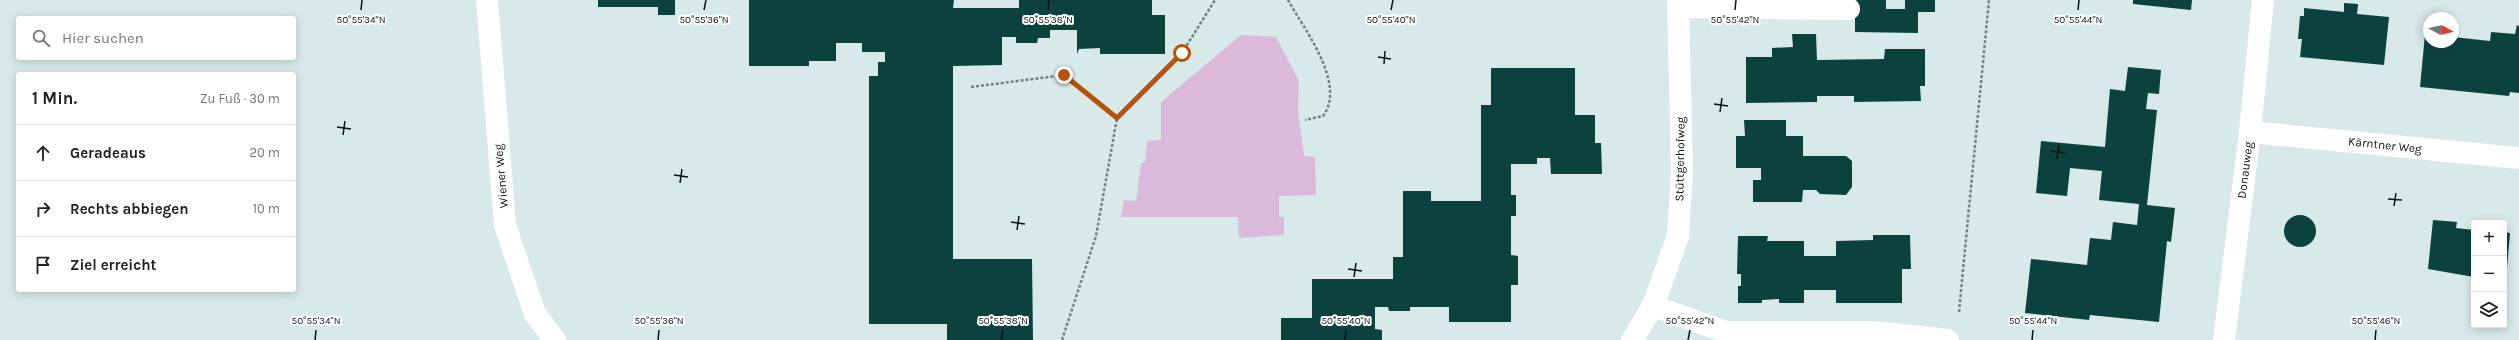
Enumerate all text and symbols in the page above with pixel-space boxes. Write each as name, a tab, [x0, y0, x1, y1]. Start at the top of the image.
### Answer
north arrow	[2423, 12, 2459, 48]
text: 50°55'34"N	[336, 14, 386, 26]
text: 50°55'36"N	[679, 14, 729, 26]
text: 50°55'38"N	[1023, 14, 1073, 26]
text: 50°55'40"N	[1366, 14, 1416, 26]
text: 50°55'42"N	[1711, 14, 1759, 26]
text: 50°55'44"N	[2054, 14, 2102, 26]
search box	[16, 16, 296, 60]
icon: search	[30, 27, 52, 49]
text: Hier suchen	[62, 29, 144, 47]
route start	[1173, 44, 1191, 62]
route end	[1055, 66, 1073, 84]
text: 1 Min.	[32, 88, 77, 108]
text: Zu Fuß · 30 m	[200, 91, 280, 106]
street label: Stüttgerhofweg	[1672, 116, 1688, 202]
street label: Kärntner Weg	[2348, 134, 2423, 156]
street label: Donauweg	[2235, 141, 2255, 199]
icon: ahead	[32, 142, 54, 164]
street label: Wiener Weg	[491, 143, 511, 209]
text: Geradeaus	[70, 144, 146, 162]
text: 20 m	[250, 145, 280, 160]
icon: right	[32, 198, 54, 220]
text: Rechts abbiegen	[70, 200, 189, 218]
text: 10 m	[253, 201, 280, 216]
map controls	[2471, 220, 2507, 328]
button: +	[2471, 220, 2507, 256]
icon: arrive	[32, 254, 54, 276]
text: Ziel erreicht	[70, 256, 156, 274]
button: −	[2471, 256, 2507, 292]
button: layers	[2471, 292, 2507, 328]
text: 50°55'34"N	[291, 315, 341, 327]
text: 50°55'36"N	[634, 315, 684, 327]
text: 50°55'38"N	[978, 315, 1028, 327]
text: 50°55'40"N	[1321, 315, 1371, 327]
text: 50°55'42"N	[1666, 315, 1714, 327]
text: 50°55'44"N	[2009, 315, 2057, 327]
text: 50°55'46"N	[2352, 315, 2400, 327]

